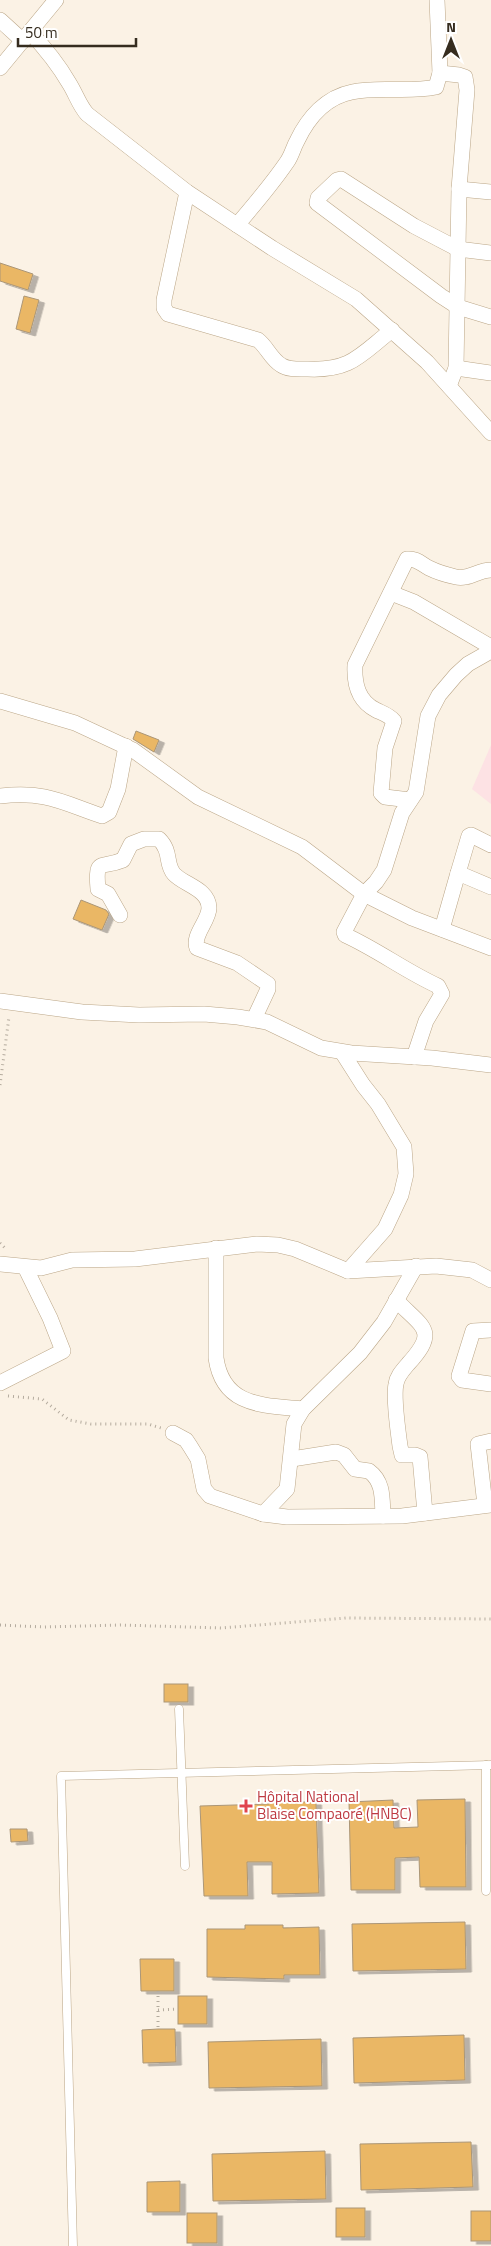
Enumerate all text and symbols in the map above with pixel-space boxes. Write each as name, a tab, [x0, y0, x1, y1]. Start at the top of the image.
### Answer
scale bar	[18, 15, 135, 47]
north arrow	[426, 15, 476, 65]
text: N	[446, 16, 456, 37]
text: 50 m	[25, 21, 58, 44]
place label: Hôpital National Blaise Compaoré (HNBC)	[257, 1785, 412, 1825]
marker: Hôpital National Blaise Compaoré (HNBC)	[239, 1799, 253, 1813]

